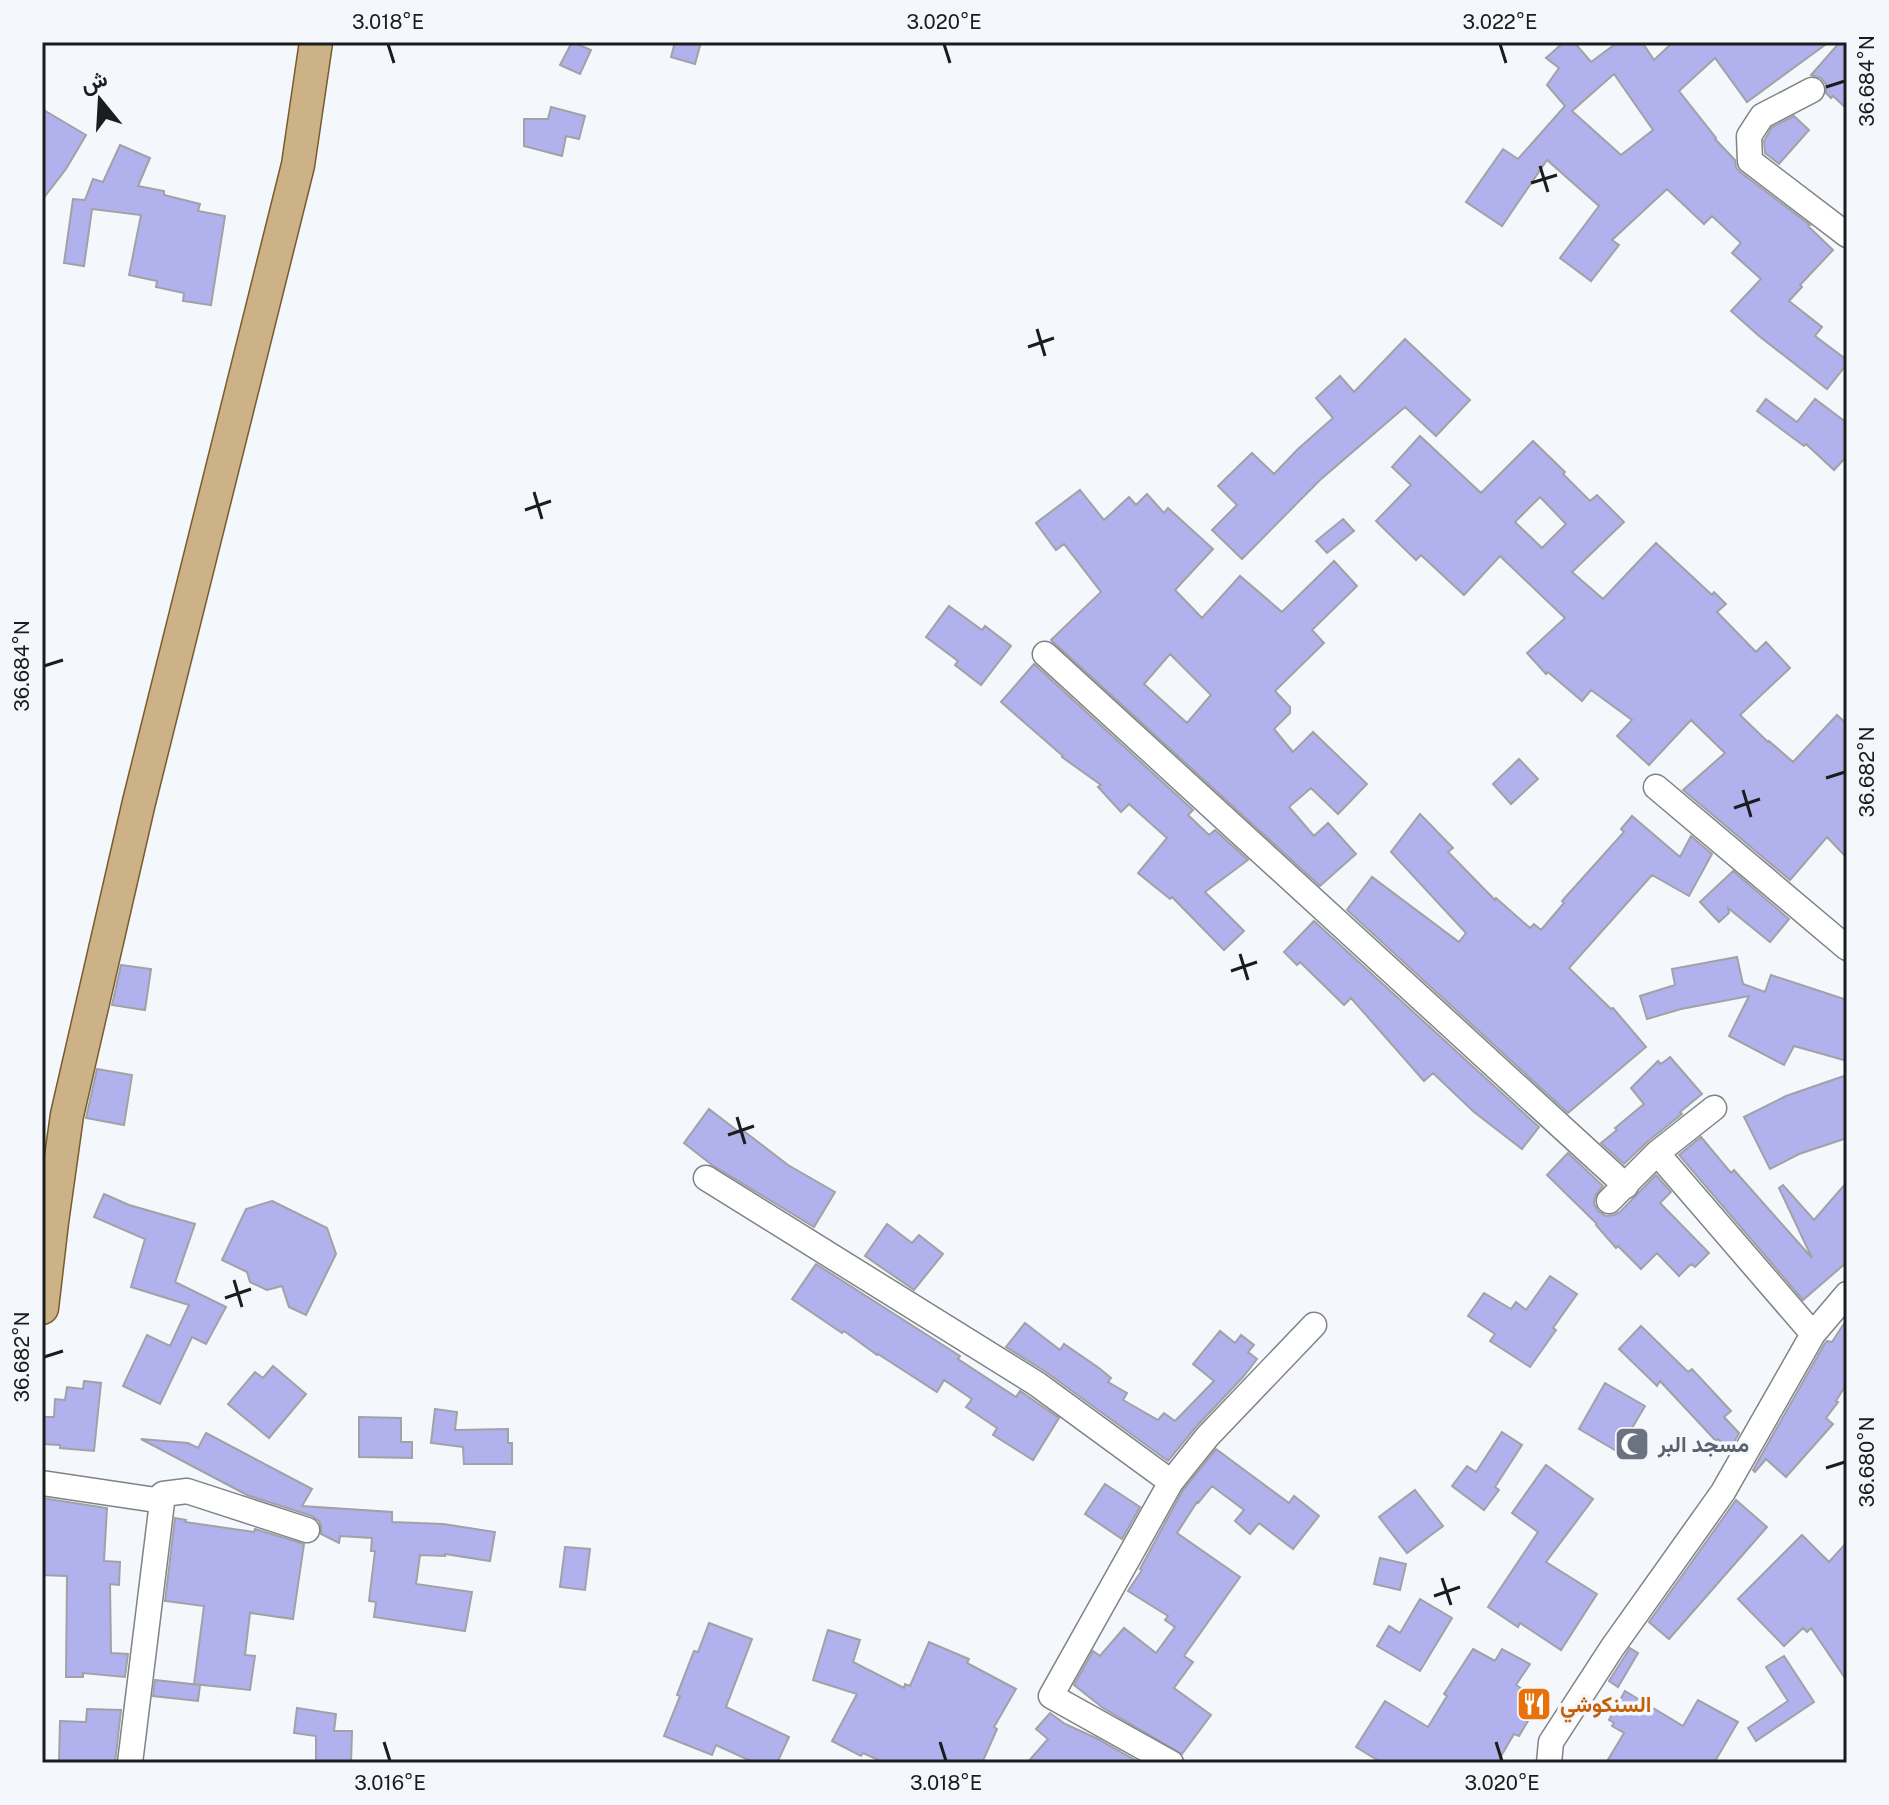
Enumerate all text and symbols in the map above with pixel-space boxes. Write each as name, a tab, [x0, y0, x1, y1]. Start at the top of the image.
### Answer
text: 3.018°E	[352, 10, 424, 34]
text: 3.020°E	[906, 10, 982, 34]
text: 3.022°E	[1463, 10, 1537, 34]
text: 36.684°N	[1855, 35, 1879, 127]
north arrow	[60, 60, 140, 140]
text: ش	[77, 65, 111, 98]
text: 36.684°N	[10, 620, 34, 712]
text: 36.682°N	[1855, 727, 1879, 817]
text: 36.682°N	[10, 1312, 34, 1402]
text: 36.680°N	[1855, 1416, 1879, 1508]
mosque icon: مسجد البر	[1613, 1425, 1651, 1463]
place label: مسجد البر	[1657, 1431, 1749, 1458]
restaurant icon: السنكوشي	[1515, 1685, 1553, 1723]
place label: السنكوشي	[1560, 1691, 1652, 1723]
text: 3.016°E	[354, 1771, 426, 1795]
text: 3.018°E	[910, 1771, 982, 1795]
text: 3.020°E	[1464, 1771, 1540, 1795]

